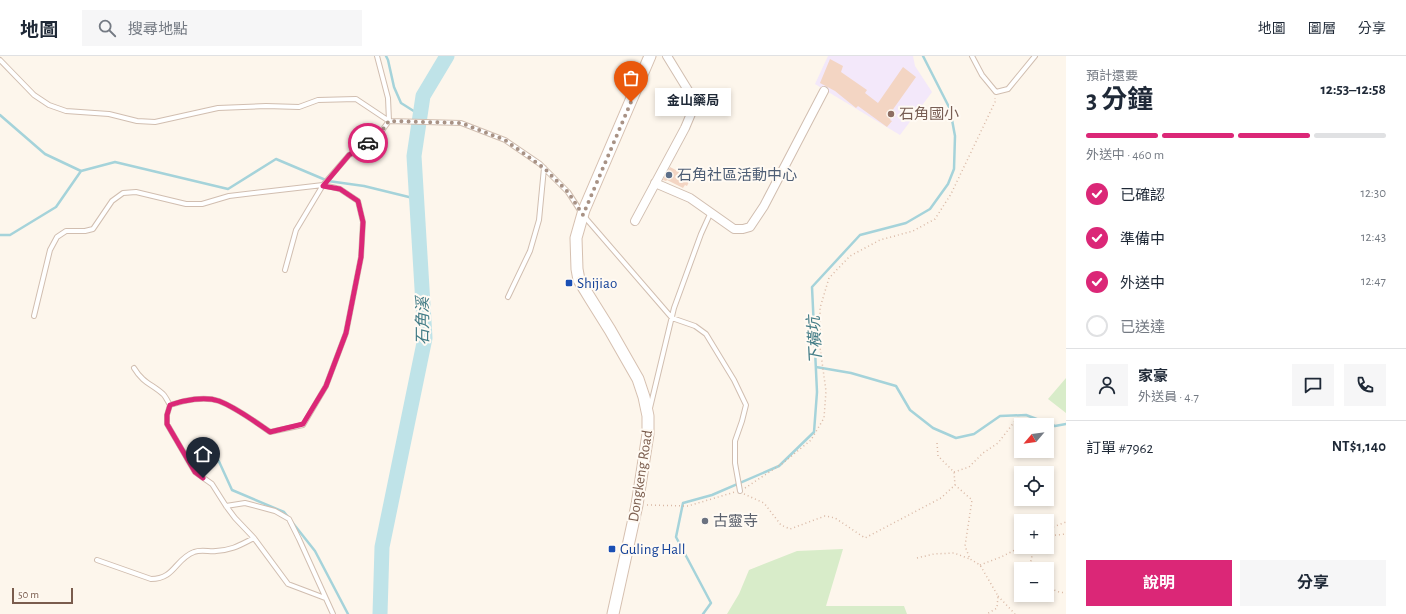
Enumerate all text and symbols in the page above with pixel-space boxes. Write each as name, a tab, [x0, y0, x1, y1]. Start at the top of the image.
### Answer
search box	[82, 10, 362, 46]
icon: search	[96, 17, 118, 39]
text: 地圖	[20, 21, 58, 40]
text: 搜尋地點	[128, 22, 188, 37]
text: 地圖	[1258, 22, 1286, 36]
text: 圖層	[1308, 22, 1336, 36]
text: 分享	[1358, 22, 1386, 36]
pin	[614, 61, 648, 102]
icon: bag	[620, 67, 642, 89]
text: 預計還要	[1086, 70, 1138, 83]
text: 12:53–12:58	[1320, 82, 1386, 97]
text: 3 分鐘	[1086, 87, 1153, 113]
callout: 金山藥局	[655, 88, 731, 116]
text: 金山藥局	[667, 95, 719, 108]
place label: 石角國小	[899, 106, 959, 122]
marker: 石角國小	[886, 109, 896, 119]
courier	[348, 123, 388, 163]
icon: car	[357, 132, 379, 154]
text: 外送中 · 460 m	[1086, 149, 1164, 162]
place label: 石角社區活動中心	[677, 167, 797, 183]
marker: 石角社區活動中心	[664, 170, 674, 180]
icon: check	[1086, 183, 1108, 205]
text: 12:30	[1360, 187, 1386, 200]
text: 已確認	[1120, 188, 1165, 203]
icon: check	[1086, 227, 1108, 249]
text: 12:43	[1361, 231, 1386, 244]
text: 準備中	[1120, 232, 1165, 247]
icon: check	[1086, 271, 1108, 293]
text: 12:47	[1361, 275, 1386, 288]
place label: Shijiao	[577, 276, 617, 291]
text: 外送中	[1120, 276, 1165, 291]
marker: Shijiao	[564, 278, 574, 288]
water label: 石角溪	[414, 295, 431, 345]
water label: 下橫坑	[805, 314, 824, 364]
text: 已送達	[1120, 320, 1165, 335]
button: person	[1086, 364, 1128, 406]
button: chat	[1292, 364, 1334, 406]
button: phone	[1344, 364, 1386, 406]
text: 家豪	[1138, 369, 1168, 384]
text: 外送員 · 4.7	[1138, 391, 1199, 404]
north arrow	[1014, 418, 1054, 458]
map controls	[1014, 418, 1054, 602]
street label: Dongkeng Road	[626, 429, 655, 523]
pin	[186, 437, 220, 478]
text: NT$1,140	[1332, 439, 1386, 454]
text: 訂單 #7962	[1086, 441, 1153, 456]
icon: home	[192, 443, 214, 465]
button: locate	[1014, 466, 1054, 506]
place label: 古靈寺	[713, 513, 758, 529]
button: +	[1014, 514, 1054, 554]
marker: 古靈寺	[700, 516, 710, 526]
place label: Guling Hall	[620, 542, 686, 557]
marker: Guling Hall	[607, 544, 617, 554]
button: 說明	[1086, 560, 1232, 606]
button: 分享	[1240, 560, 1386, 606]
button: −	[1014, 562, 1054, 602]
scale bar	[12, 586, 73, 605]
text: 50 m	[18, 589, 39, 600]

